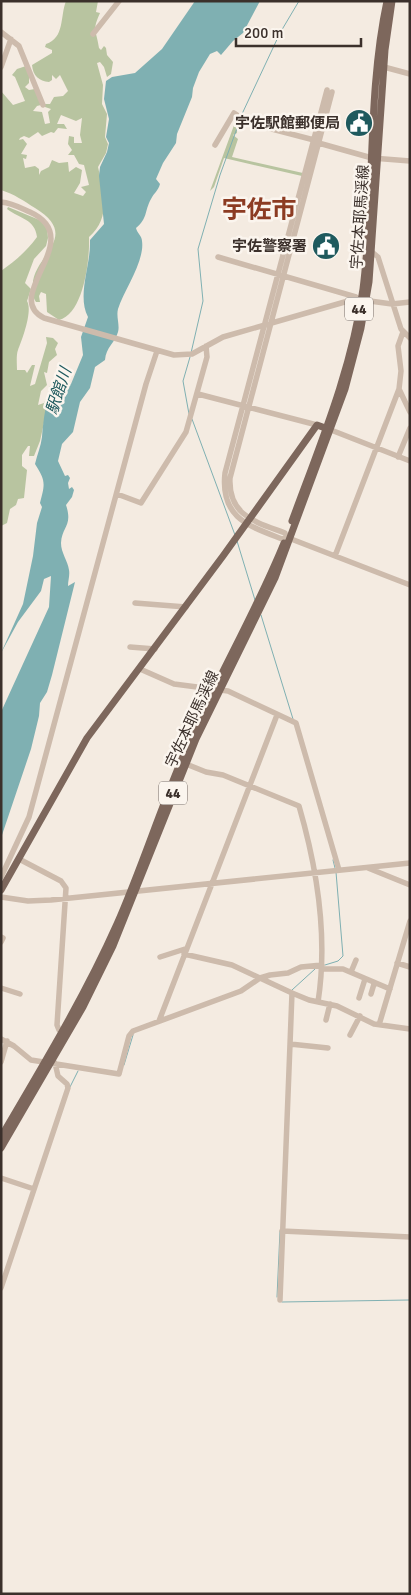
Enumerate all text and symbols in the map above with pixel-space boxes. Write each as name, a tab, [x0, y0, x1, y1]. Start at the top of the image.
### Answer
scale bar	[236, 15, 361, 47]
text: 200 m	[244, 24, 284, 42]
public building icon: 宇佐駅館郵便局	[344, 108, 374, 138]
place label: 宇佐駅館郵便局	[235, 114, 340, 132]
street label: 宇佐本耶馬渓線	[347, 164, 373, 270]
district label: 宇佐市	[221, 194, 297, 225]
public building icon: 宇佐警察署	[311, 231, 341, 261]
place label: 宇佐警察署	[232, 237, 307, 255]
road number: 44	[345, 298, 373, 320]
water label: 駅館川	[42, 363, 77, 417]
street label: 宇佐本耶馬渓線	[162, 668, 222, 770]
road number: 44	[159, 781, 187, 804]

